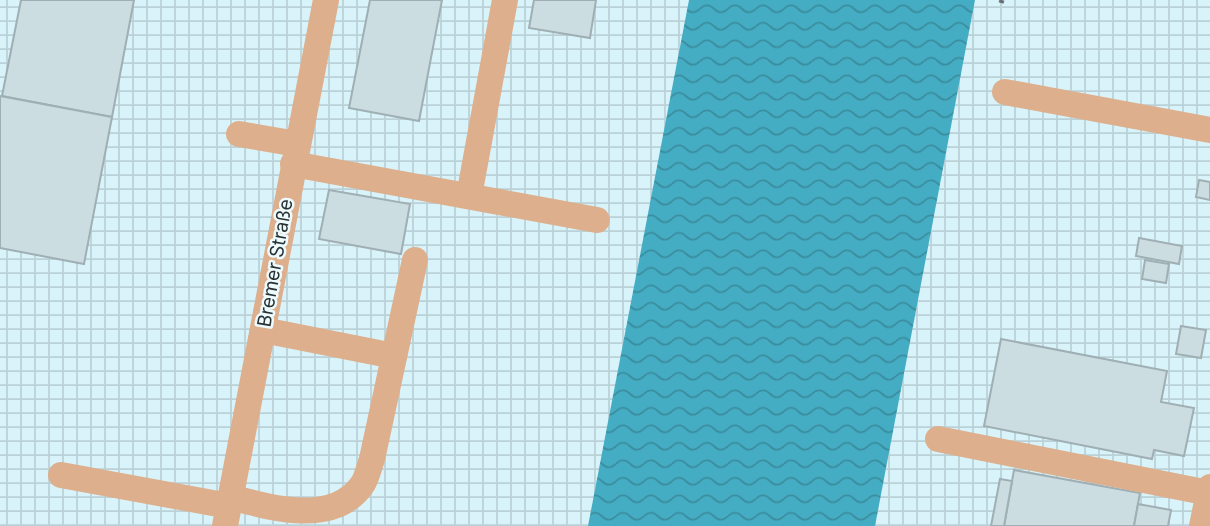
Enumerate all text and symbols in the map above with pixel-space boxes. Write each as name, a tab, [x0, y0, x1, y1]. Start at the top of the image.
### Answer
street label: Bremer Straße	[252, 197, 298, 329]

